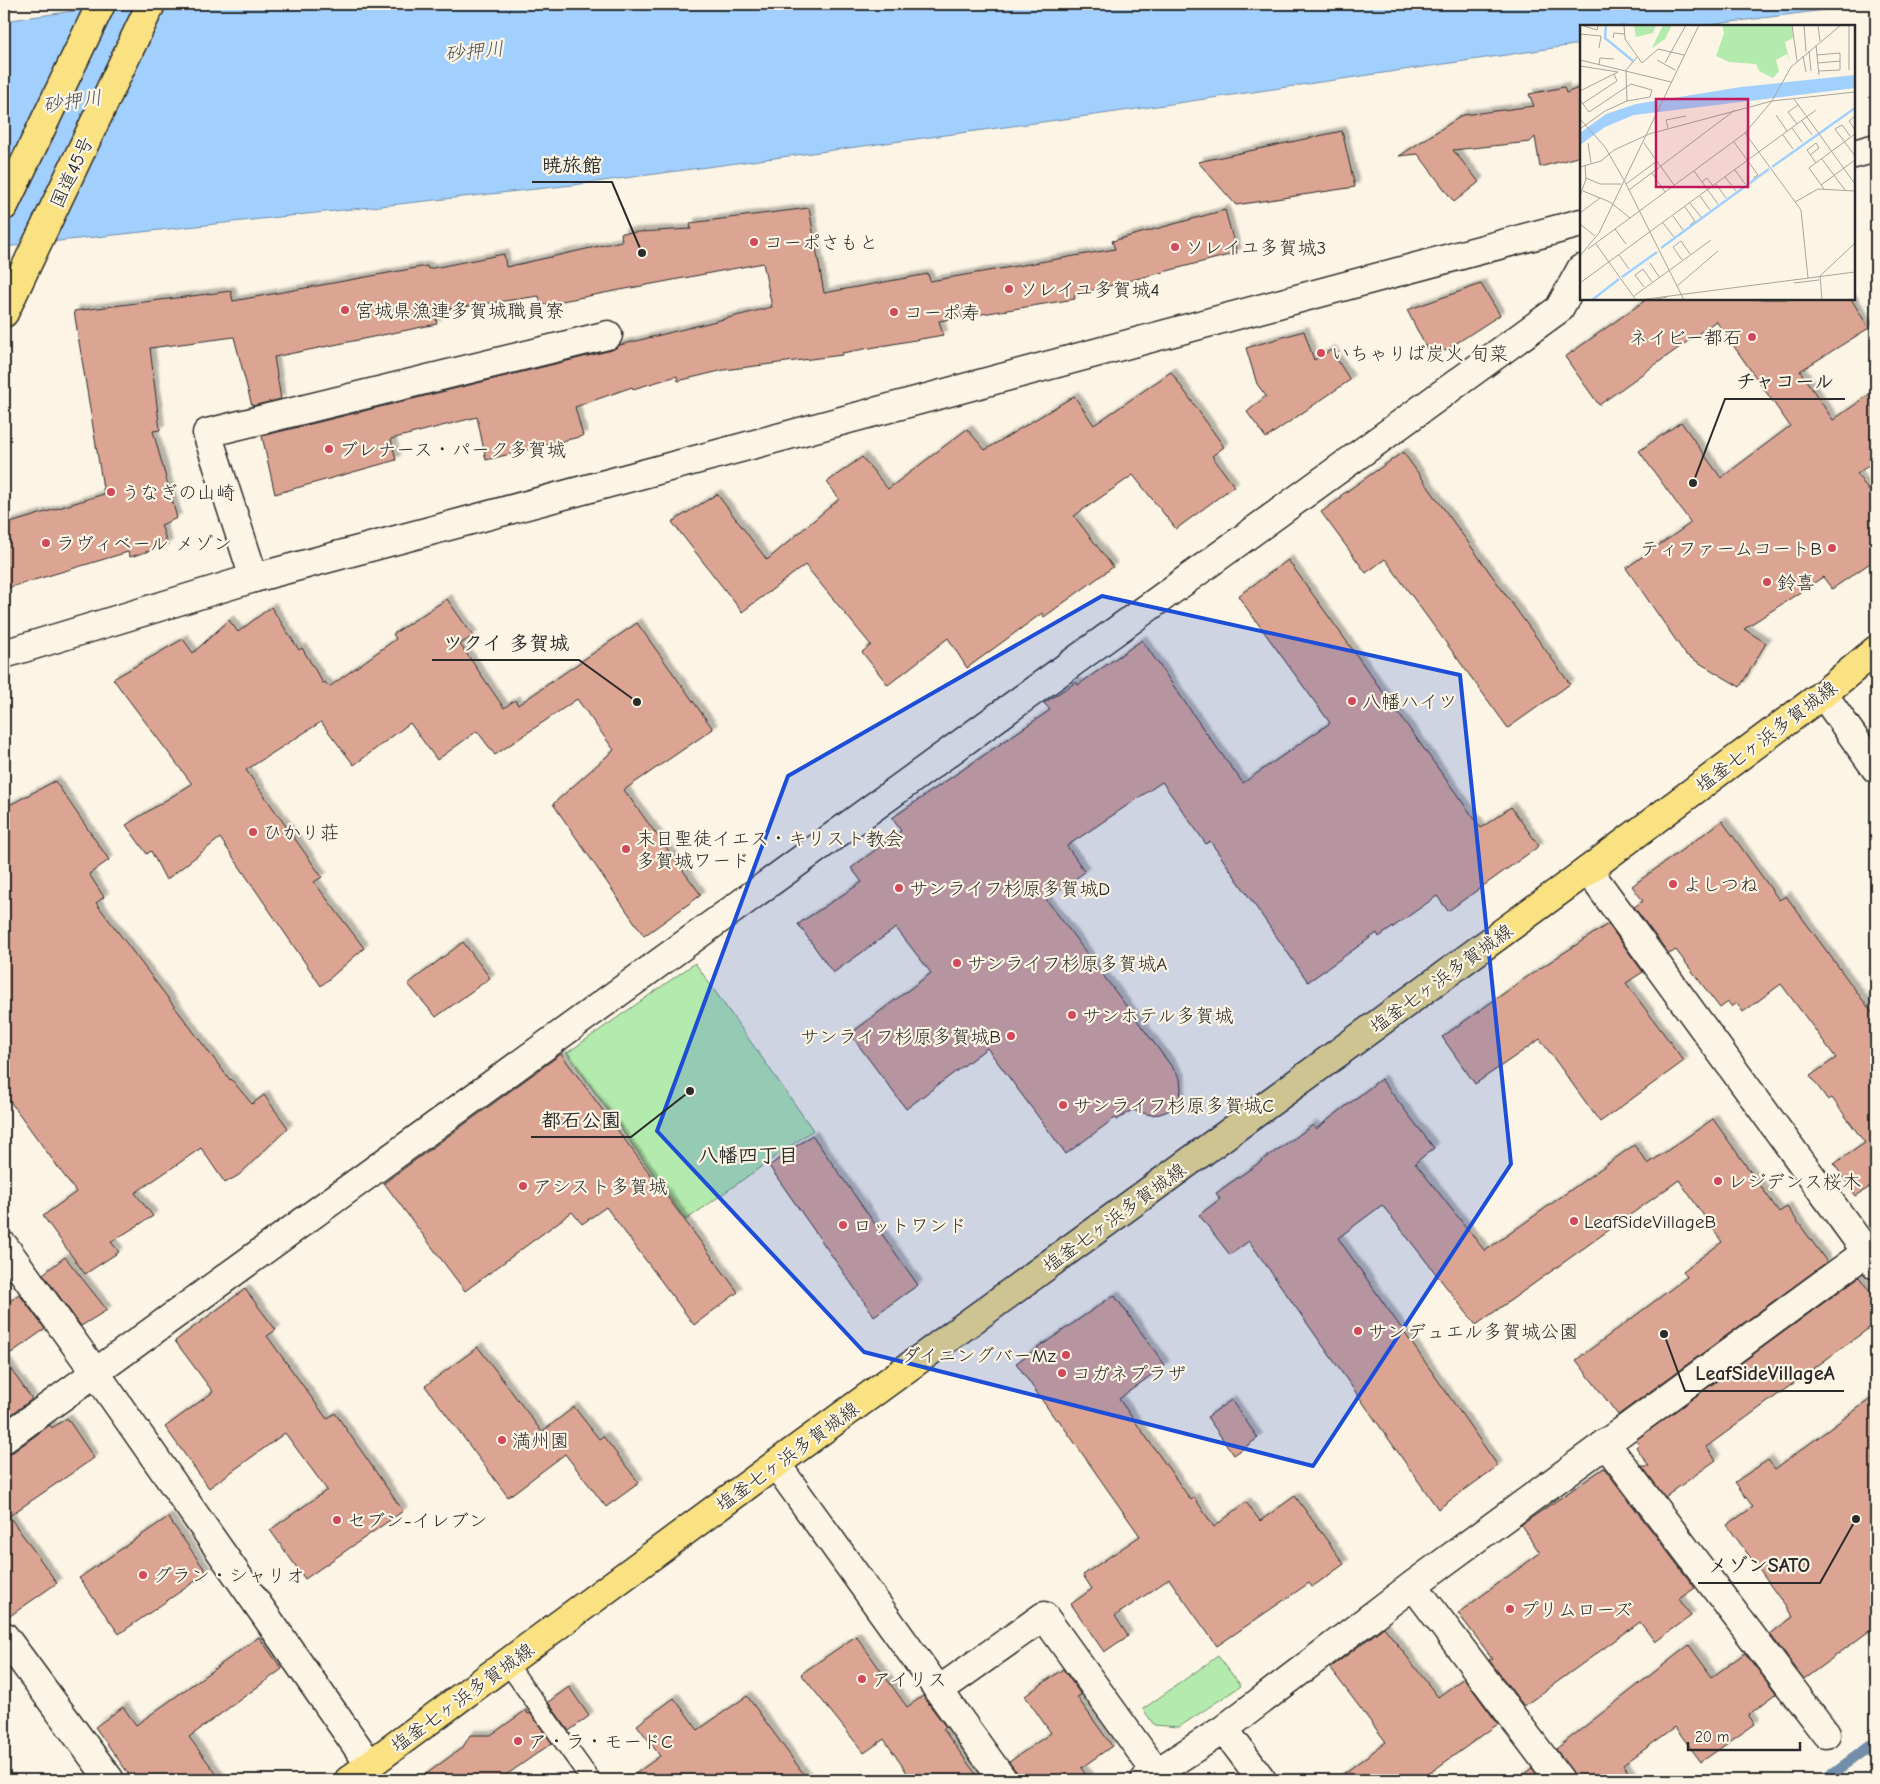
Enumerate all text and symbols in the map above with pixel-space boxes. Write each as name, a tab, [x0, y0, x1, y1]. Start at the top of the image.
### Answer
inset map	[1580, 25, 1855, 300]
water label: 砂押川	[443, 37, 505, 66]
water label: 砂押川	[41, 86, 103, 117]
street label: 国道45号	[46, 133, 98, 212]
callout: 暁旅館	[532, 147, 612, 182]
text: 暁旅館	[542, 154, 602, 177]
place label: コーポさもと	[764, 232, 878, 254]
marker: コーポさもと	[748, 236, 760, 248]
place label: ソレイユ多賀城3	[1185, 237, 1326, 259]
marker: ソレイユ多賀城3	[1169, 241, 1181, 253]
place label: ソレイユ多賀城4	[1019, 279, 1160, 301]
marker: ソレイユ多賀城4	[1003, 283, 1015, 295]
place label: 宮城県漁連多賀城職員寮	[355, 300, 564, 322]
place label: コーポ寿	[904, 302, 980, 324]
marker: 宮城県漁連多賀城職員寮	[339, 304, 351, 316]
marker: コーポ寿	[888, 306, 900, 318]
place label: ネイビー都石	[1629, 327, 1742, 349]
marker: ネイビー都石	[1746, 331, 1758, 343]
place label: いちゃりば炭火 旬菜	[1331, 343, 1508, 365]
marker: いちゃりば炭火 旬菜	[1315, 347, 1327, 359]
callout: チャコール	[1725, 364, 1845, 399]
text: チャコール	[1736, 370, 1834, 393]
place label: ブレナース・パーク多賀城	[339, 439, 566, 461]
marker: ブレナース・パーク多賀城	[323, 443, 335, 455]
place label: うなぎの山崎	[121, 482, 235, 504]
marker: うなぎの山崎	[105, 486, 117, 498]
place label: ラヴィベール メゾン	[56, 533, 232, 555]
marker: ラヴィベール メゾン	[40, 537, 52, 549]
place label: ティファームコートB	[1640, 538, 1822, 560]
marker: ティファームコートB	[1826, 542, 1838, 554]
place label: 鈴喜	[1777, 572, 1815, 594]
marker: 鈴喜	[1761, 576, 1773, 588]
callout: ツクイ 多賀城	[432, 625, 579, 660]
text: ツクイ 多賀城	[443, 632, 569, 655]
street label: 塩釜七ヶ浜多賀城線	[1692, 677, 1842, 797]
place label: 八幡ハイツ	[1362, 691, 1457, 713]
marker: 八幡ハイツ	[1346, 695, 1358, 707]
place label: ひかり荘	[263, 822, 339, 844]
marker: ひかり荘	[247, 826, 259, 838]
place label: 末日聖徒イエス・キリスト教会 多賀城ワード	[636, 828, 904, 872]
marker: 末日聖徒イエス・キリスト教会 多賀城ワード	[620, 843, 632, 855]
place label: よしつね	[1683, 874, 1759, 896]
place label: サンライフ杉原多賀城D	[909, 878, 1110, 900]
marker: よしつね	[1667, 878, 1679, 890]
marker: サンライフ杉原多賀城D	[893, 882, 905, 894]
street label: 塩釜七ヶ浜多賀城線	[1366, 920, 1517, 1038]
place label: サンライフ杉原多賀城A	[967, 953, 1167, 975]
marker: サンライフ杉原多賀城A	[951, 957, 963, 969]
place label: サンホテル多賀城	[1082, 1005, 1233, 1027]
marker: サンホテル多賀城	[1066, 1009, 1078, 1021]
place label: サンライフ杉原多賀城B	[800, 1026, 1001, 1048]
marker: サンライフ杉原多賀城B	[1005, 1030, 1017, 1042]
place label: サンライフ杉原多賀城C	[1073, 1095, 1274, 1117]
marker: サンライフ杉原多賀城C	[1057, 1099, 1069, 1111]
callout: 都石公園	[531, 1102, 631, 1137]
text: 都石公園	[541, 1109, 621, 1132]
district label: 八幡四丁目	[698, 1144, 798, 1167]
street label: 塩釜七ヶ浜多賀城線	[1039, 1159, 1190, 1277]
place label: レジデンス桜木	[1728, 1171, 1861, 1193]
marker: レジデンス桜木	[1712, 1175, 1724, 1187]
place label: アシスト多賀城	[533, 1176, 667, 1198]
marker: アシスト多賀城	[517, 1180, 529, 1192]
place label: LeafSideVillageB	[1584, 1211, 1716, 1233]
place label: ロットワンド	[853, 1215, 967, 1237]
marker: LeafSideVillageB	[1568, 1215, 1580, 1227]
marker: ロットワンド	[837, 1219, 849, 1231]
place label: サンデュエル多賀城公園	[1368, 1321, 1578, 1343]
marker: サンデュエル多賀城公園	[1352, 1325, 1364, 1337]
place label: ダイニングバーMz	[901, 1345, 1056, 1367]
marker: ダイニングバーMz	[1060, 1349, 1072, 1361]
callout: LeafSideVillageA	[1685, 1356, 1844, 1391]
text: LeafSideVillageA	[1695, 1362, 1835, 1385]
place label: コガネプラザ	[1072, 1363, 1186, 1385]
marker: コガネプラザ	[1056, 1367, 1068, 1379]
street label: 塩釜七ヶ浜多賀城線	[712, 1398, 863, 1516]
place label: 満州園	[512, 1430, 569, 1452]
marker: 満州園	[496, 1434, 508, 1446]
place label: セブン-イレブン	[347, 1510, 488, 1532]
marker: セブン-イレブン	[331, 1514, 343, 1526]
callout: メゾンSATO	[1698, 1548, 1820, 1583]
text: メゾンSATO	[1708, 1554, 1810, 1577]
place label: グラン・シャリオ	[153, 1565, 305, 1587]
marker: グラン・シャリオ	[137, 1569, 149, 1581]
place label: プリムローズ	[1520, 1599, 1632, 1621]
marker: プリムローズ	[1504, 1603, 1516, 1615]
street label: 塩釜七ヶ浜多賀城線	[387, 1639, 538, 1757]
place label: アイリス	[872, 1669, 947, 1691]
marker: アイリス	[856, 1673, 868, 1685]
scale bar	[1688, 1719, 1800, 1751]
text: 20 m	[1695, 1728, 1729, 1746]
place label: ア・ラ・モードC	[528, 1731, 673, 1753]
marker: ア・ラ・モードC	[512, 1735, 524, 1747]

